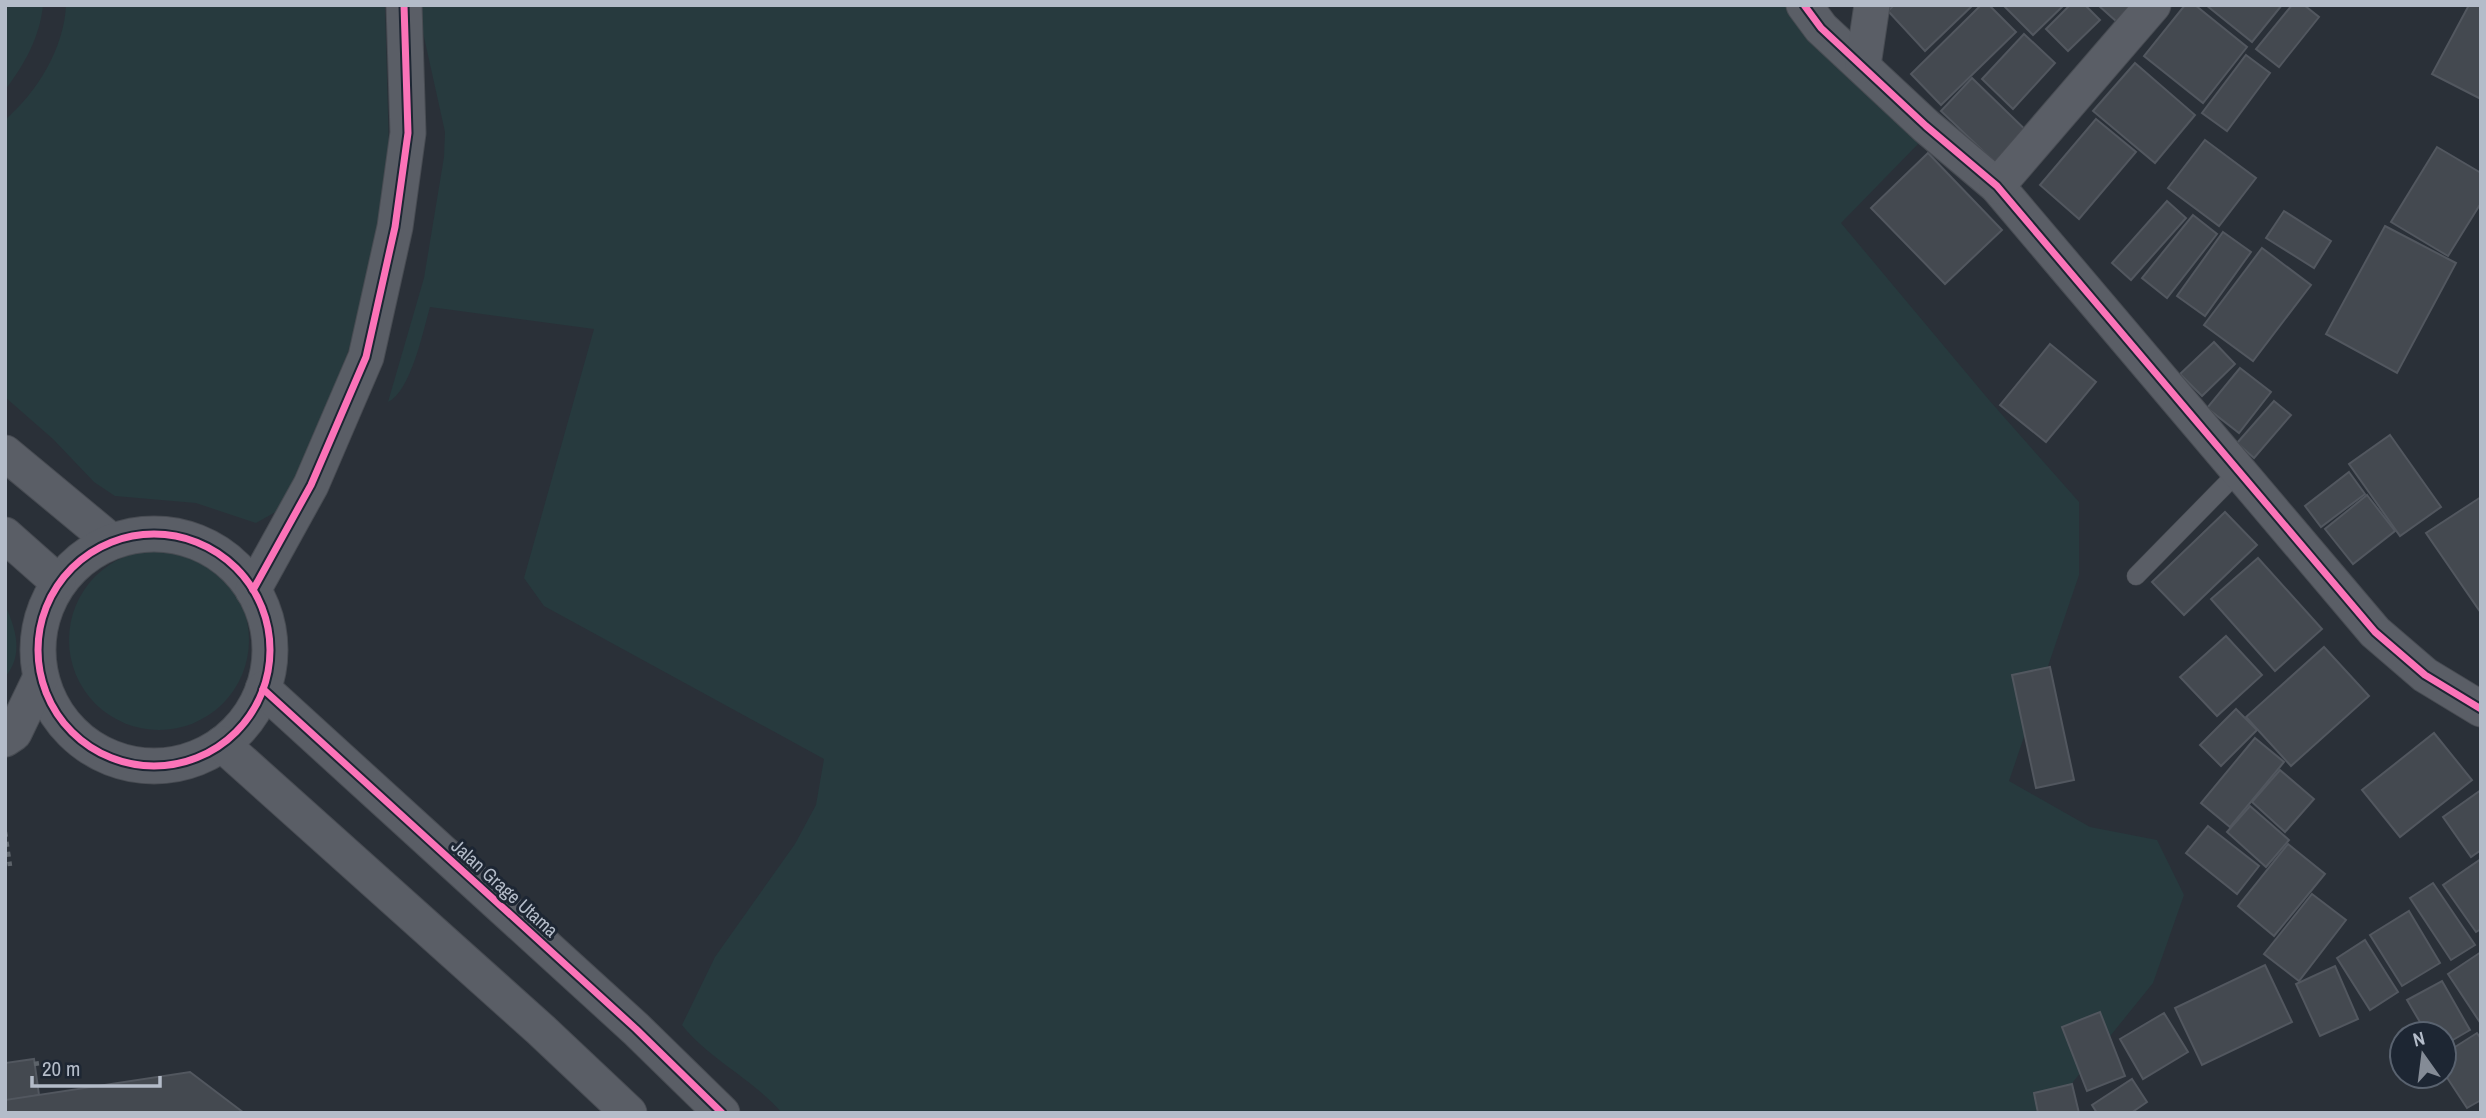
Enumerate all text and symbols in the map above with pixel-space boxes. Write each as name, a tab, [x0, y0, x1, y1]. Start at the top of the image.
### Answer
street label: Jalan Grage Utama	[446, 833, 564, 943]
north arrow	[2388, 1020, 2458, 1090]
text: N	[2410, 1025, 2427, 1052]
scale bar	[32, 1044, 159, 1088]
text: 20 m	[42, 1054, 80, 1083]

